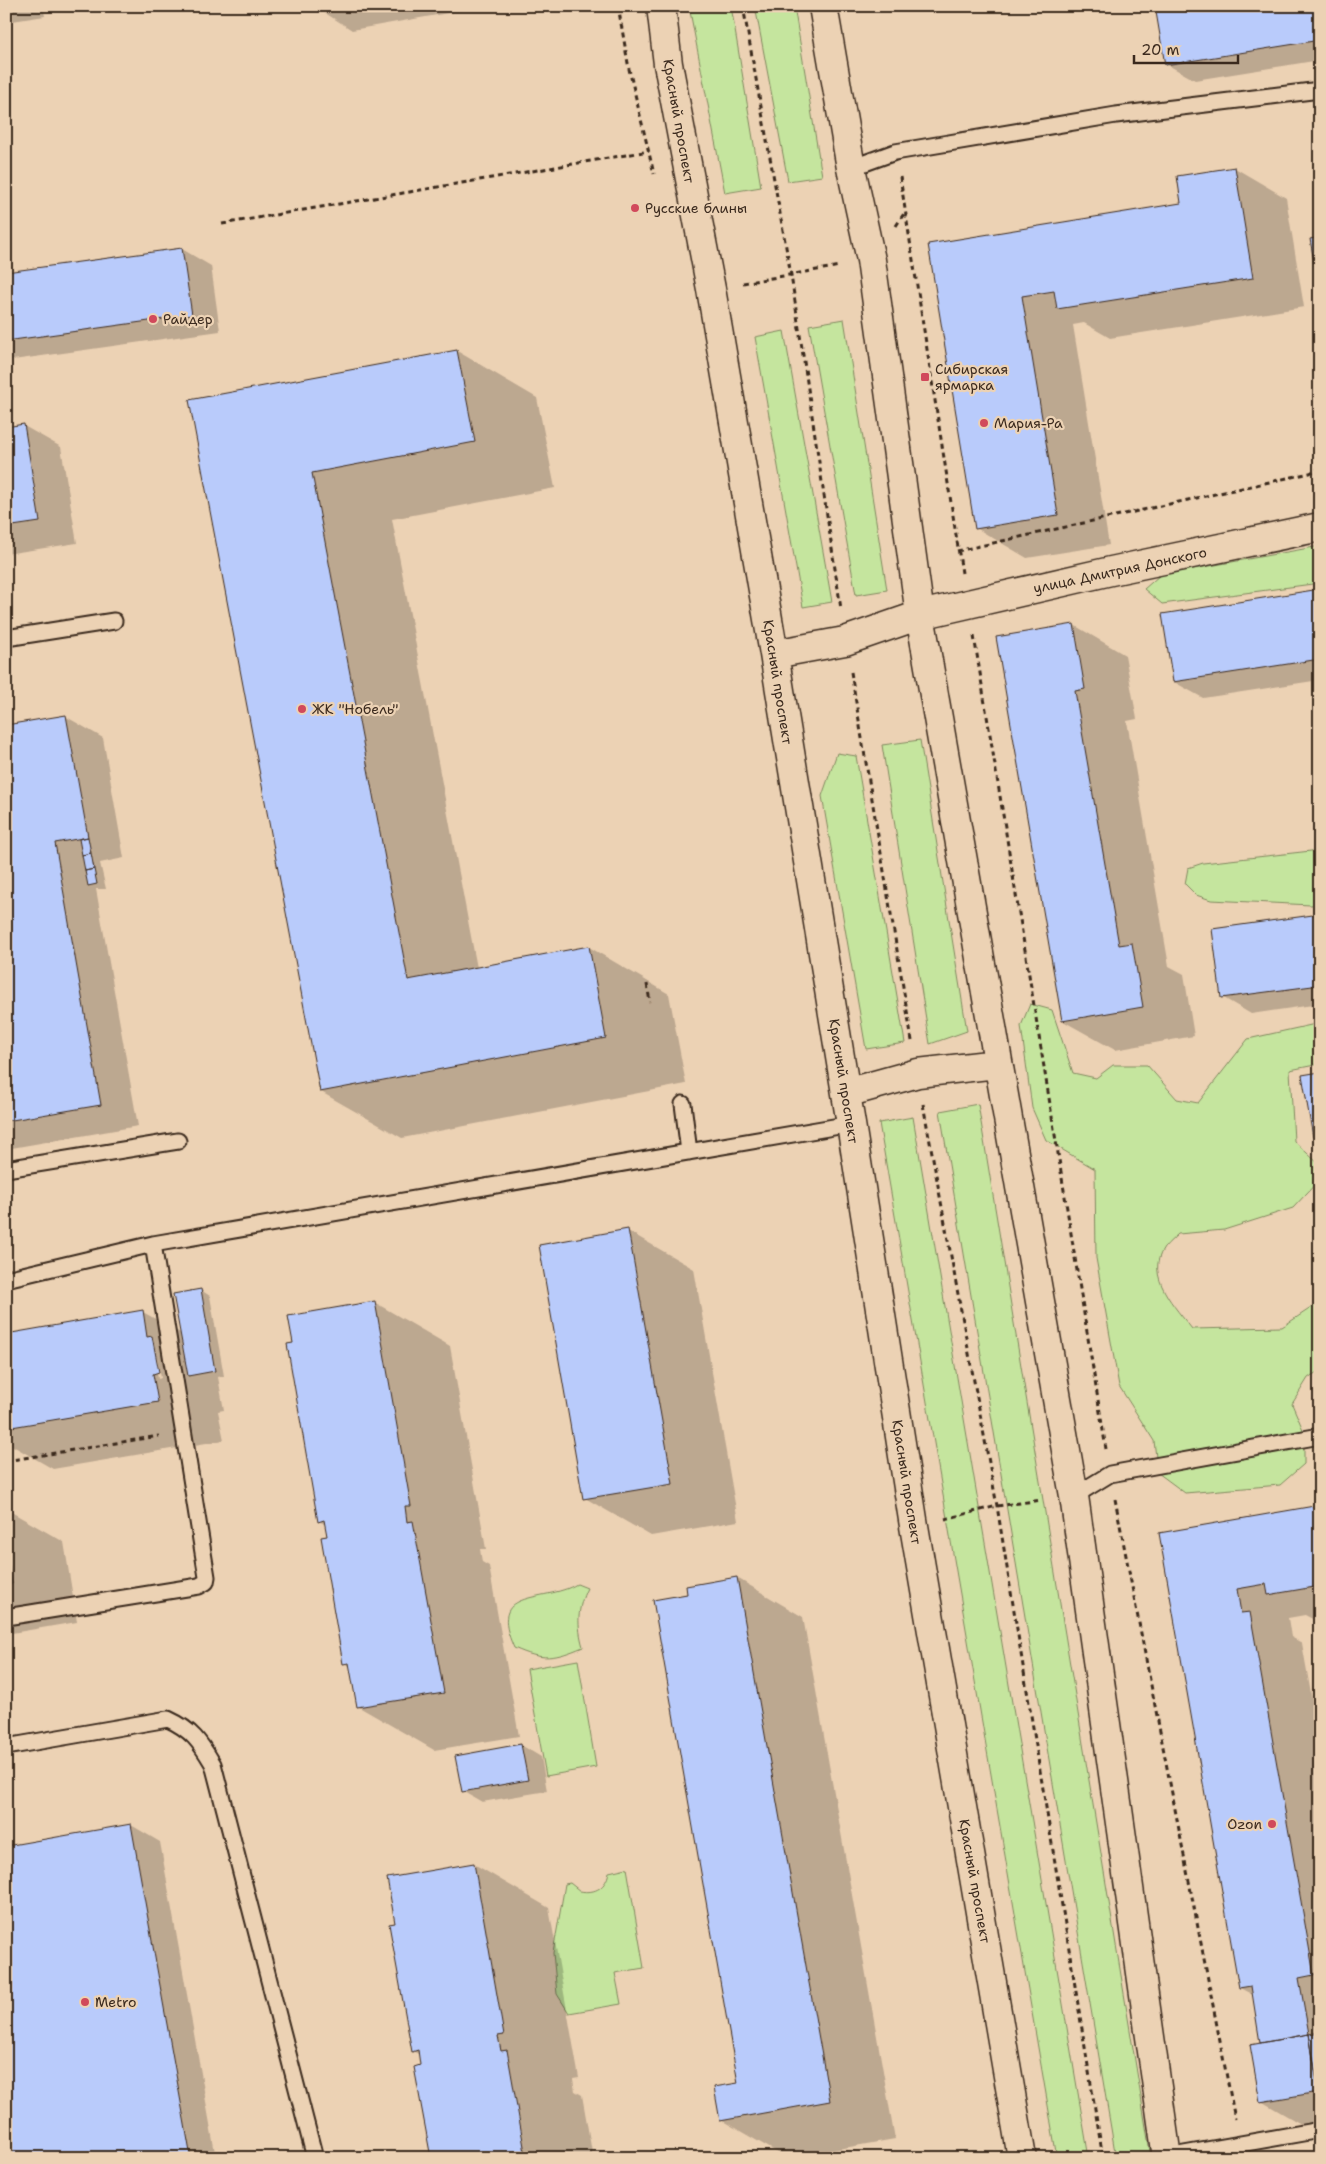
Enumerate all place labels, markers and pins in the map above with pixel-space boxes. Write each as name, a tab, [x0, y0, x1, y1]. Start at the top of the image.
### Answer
place label: Русские блины	[645, 199, 747, 217]
marker: Русские блины	[629, 202, 641, 214]
place label: Райдер	[163, 310, 213, 328]
marker: Райдер	[147, 313, 159, 325]
place label: Сибирская ярмарка	[935, 360, 1008, 394]
marker: Сибирская ярмарка	[919, 371, 931, 383]
place label: Мария-Ра	[994, 414, 1063, 432]
marker: Мария-Ра	[978, 417, 990, 429]
place label: ЖК "Нобель"	[312, 700, 399, 718]
marker: ЖК "Нобель"	[296, 703, 308, 715]
place label: Ozon	[1227, 1815, 1262, 1833]
marker: Ozon	[1266, 1818, 1278, 1830]
place label: Metro	[95, 1993, 136, 2011]
marker: Metro	[79, 1996, 91, 2008]

